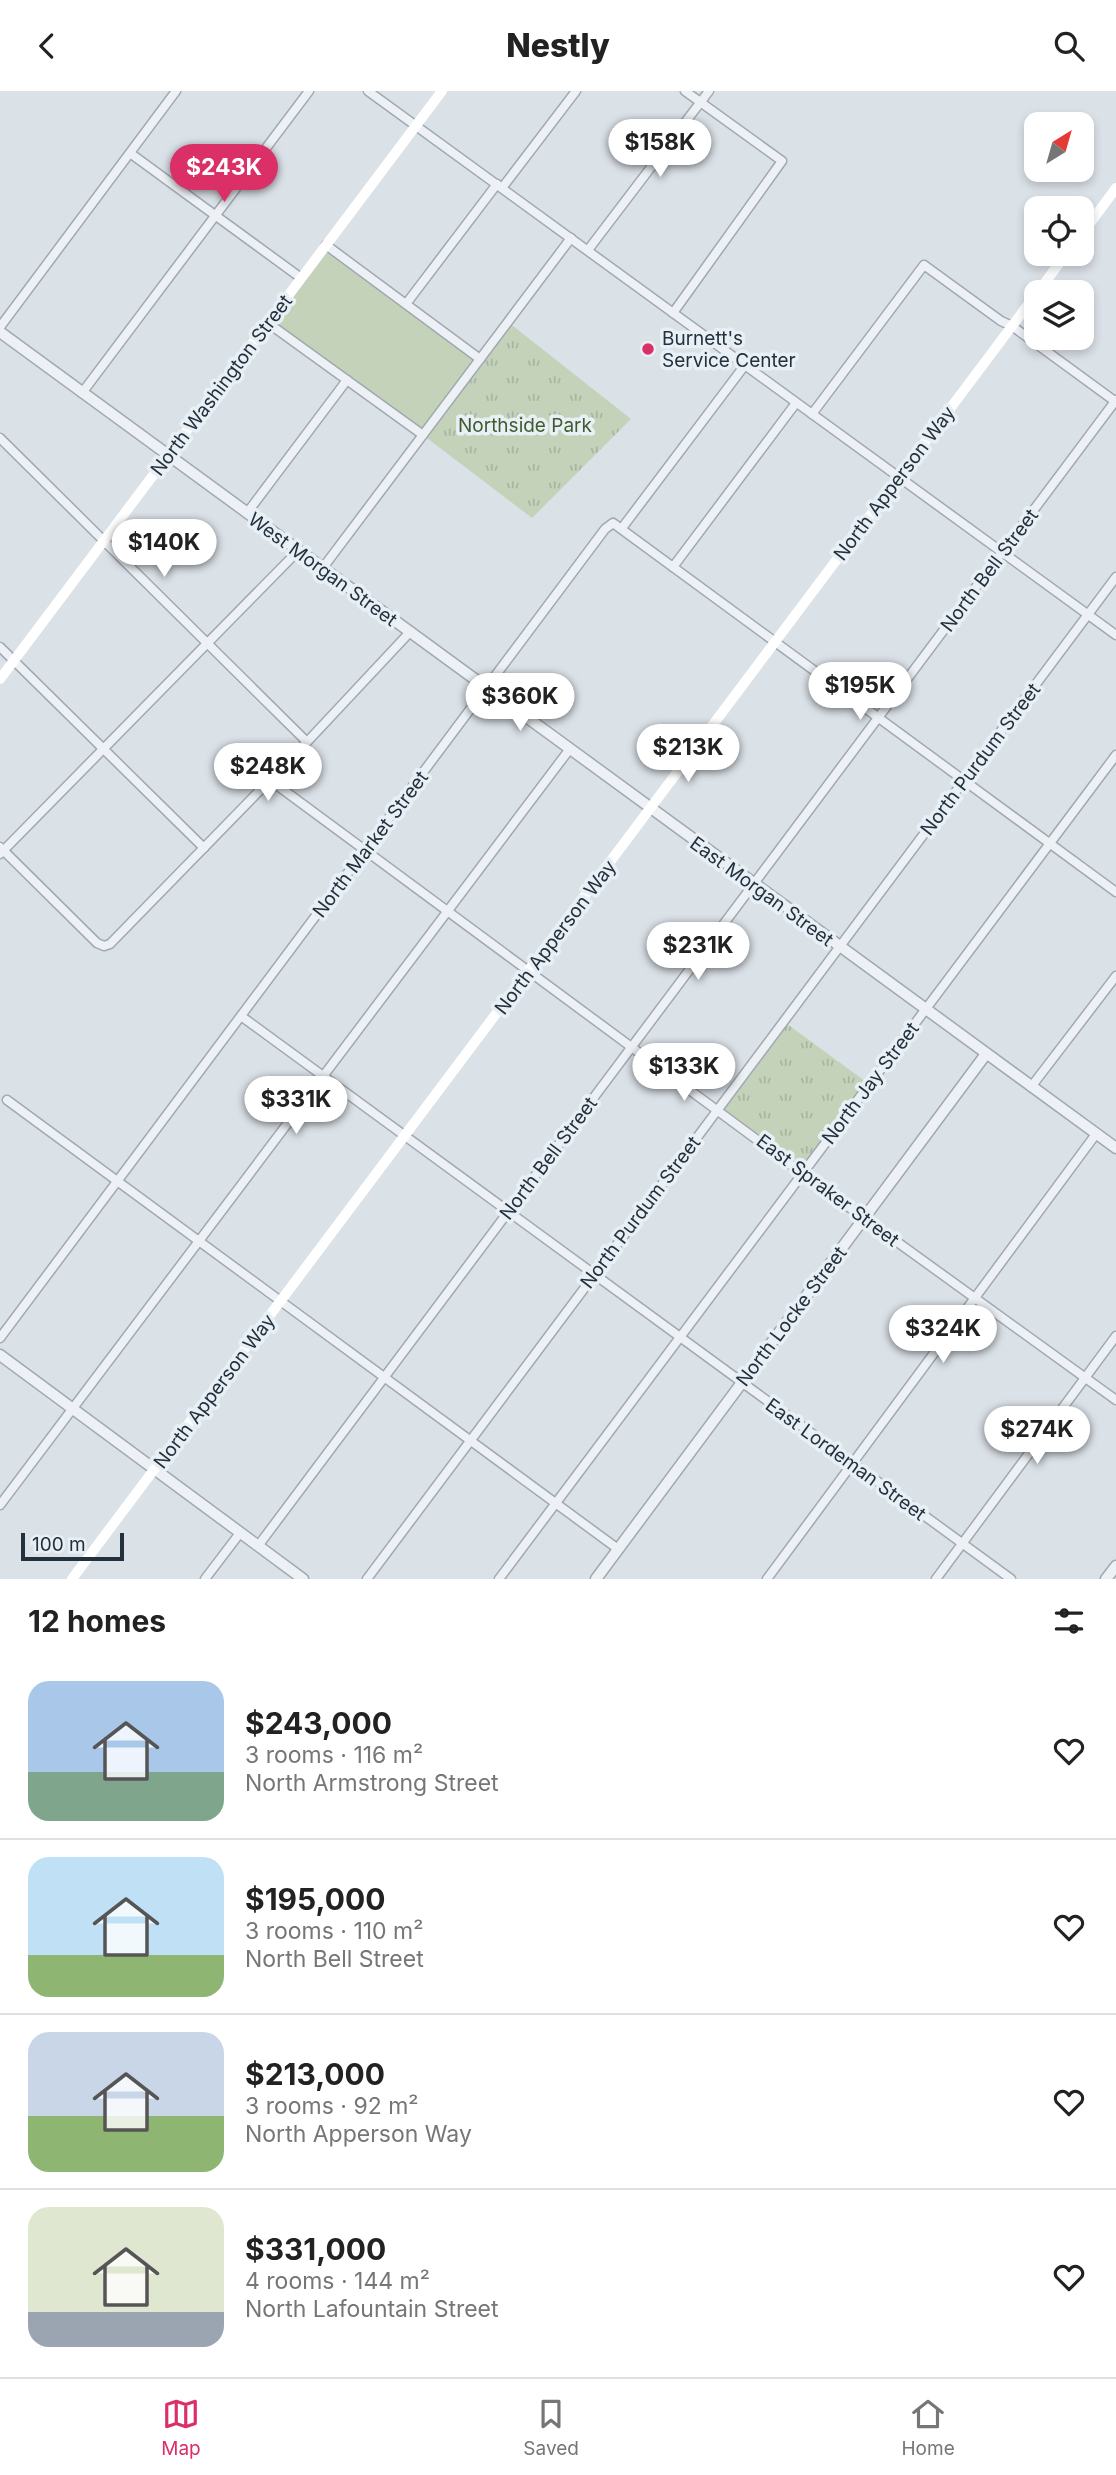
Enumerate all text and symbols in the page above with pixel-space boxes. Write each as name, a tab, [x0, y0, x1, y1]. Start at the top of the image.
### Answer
text: Nestly	[506, 26, 610, 65]
icon: back	[28, 27, 66, 65]
icon: search	[1050, 27, 1088, 65]
north arrow	[1024, 112, 1094, 182]
map controls	[1024, 112, 1094, 350]
pin: $158K	[611, 119, 709, 179]
text: $158K	[624, 128, 696, 156]
pin: $243K	[175, 145, 273, 204]
text: $243K	[186, 153, 262, 181]
button: locate	[1024, 196, 1094, 266]
button: layers	[1024, 280, 1094, 350]
street label: North Washington Street	[146, 290, 297, 480]
place label: Burnett's Service Center	[662, 327, 796, 372]
marker: Burnett's Service Center	[640, 341, 656, 357]
street label: North Apperson Way	[829, 401, 960, 565]
park label: Northside Park	[458, 414, 593, 437]
street label: North Bell Street	[936, 504, 1043, 636]
street label: West Morgan Street	[244, 508, 402, 631]
pin: $140K	[115, 519, 213, 579]
text: $140K	[128, 528, 200, 556]
pin: $195K	[811, 663, 909, 722]
text: $195K	[824, 671, 896, 699]
pin: $360K	[471, 673, 569, 733]
street label: North Purdum Street	[916, 679, 1045, 840]
text: $360K	[482, 682, 558, 710]
pin: $213K	[639, 725, 737, 784]
text: $213K	[653, 733, 723, 761]
pin: $248K	[219, 743, 317, 803]
text: $248K	[230, 752, 306, 780]
street label: North Market Street	[308, 767, 433, 922]
street label: East Morgan Street	[686, 832, 838, 951]
street label: North Apperson Way	[490, 855, 621, 1019]
pin: $231K	[649, 923, 747, 982]
text: $231K	[663, 931, 733, 959]
street label: North Jay Street	[817, 1018, 924, 1149]
pin: $133K	[635, 1044, 733, 1103]
text: $133K	[648, 1052, 720, 1080]
pin: $331K	[247, 1077, 345, 1136]
text: $331K	[260, 1085, 332, 1113]
street label: North Bell Street	[495, 1092, 602, 1224]
street label: East Spraker Street	[752, 1129, 904, 1251]
street label: North Purdum Street	[576, 1132, 705, 1293]
street label: North Locke Street	[731, 1242, 851, 1391]
pin: $324K	[894, 1305, 992, 1365]
street label: North Apperson Way	[149, 1309, 280, 1473]
text: $324K	[905, 1314, 981, 1342]
street label: East Lordeman Street	[761, 1393, 930, 1525]
pin: $274K	[988, 1407, 1086, 1466]
text: $274K	[1000, 1415, 1074, 1443]
scale bar	[21, 1530, 124, 1562]
text: 100 m	[32, 1533, 86, 1556]
icon: filters	[1050, 1602, 1088, 1640]
text: 12 homes	[28, 1603, 166, 1639]
text: $243,000	[245, 1705, 392, 1741]
icon: home	[84, 1709, 168, 1793]
icon: heart	[1050, 1732, 1088, 1770]
text: 3 rooms · 116 m²	[245, 1741, 423, 1769]
text: North Armstrong Street	[245, 1769, 499, 1797]
text: $195,000	[245, 1881, 385, 1917]
icon: home	[84, 1885, 168, 1969]
icon: heart	[1050, 1908, 1088, 1946]
text: 3 rooms · 110 m²	[245, 1917, 423, 1945]
text: North Bell Street	[245, 1945, 424, 1973]
text: $213,000	[245, 2056, 385, 2092]
icon: home	[84, 2060, 168, 2144]
icon: heart	[1050, 2083, 1088, 2121]
text: 3 rooms · 92 m²	[245, 2092, 418, 2120]
text: North Apperson Way	[245, 2120, 472, 2148]
text: $331,000	[245, 2231, 386, 2267]
icon: home	[84, 2235, 168, 2319]
icon: heart	[1050, 2258, 1088, 2296]
text: 4 rooms · 144 m²	[245, 2267, 430, 2295]
text: North Lafountain Street	[245, 2295, 499, 2323]
tab: Map	[161, 2395, 201, 2460]
tab: Saved	[523, 2395, 579, 2460]
tab: Home	[901, 2395, 955, 2460]

